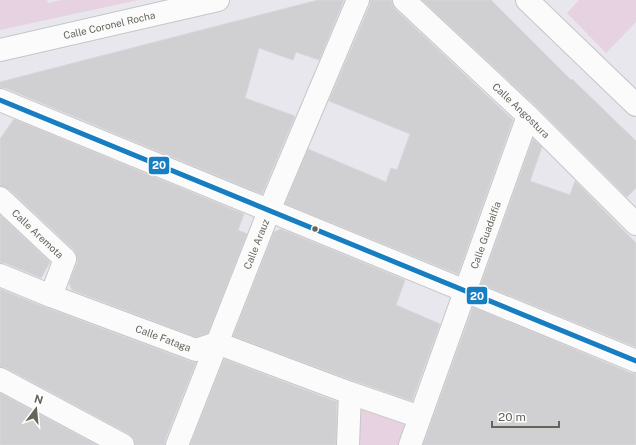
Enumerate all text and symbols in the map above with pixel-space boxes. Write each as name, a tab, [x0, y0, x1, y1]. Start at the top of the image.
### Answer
street label: Calle Coronel Rocha	[62, 9, 156, 41]
street label: Calle Angostura	[490, 80, 552, 140]
line badge: 20	[148, 156, 170, 175]
text: 20	[152, 159, 166, 171]
street label: Calle Guadalfía	[468, 200, 503, 271]
street label: Calle Aremota	[10, 207, 66, 261]
street label: Calle Arauz	[241, 217, 271, 271]
unlabelled marker	[310, 224, 320, 234]
line badge: 20	[466, 286, 488, 305]
text: 20	[470, 290, 484, 302]
street label: Calle Fataga	[134, 322, 193, 354]
north arrow	[16, 389, 56, 429]
text: N	[33, 392, 45, 406]
scale bar	[492, 403, 559, 429]
text: 20 m	[498, 410, 526, 424]

